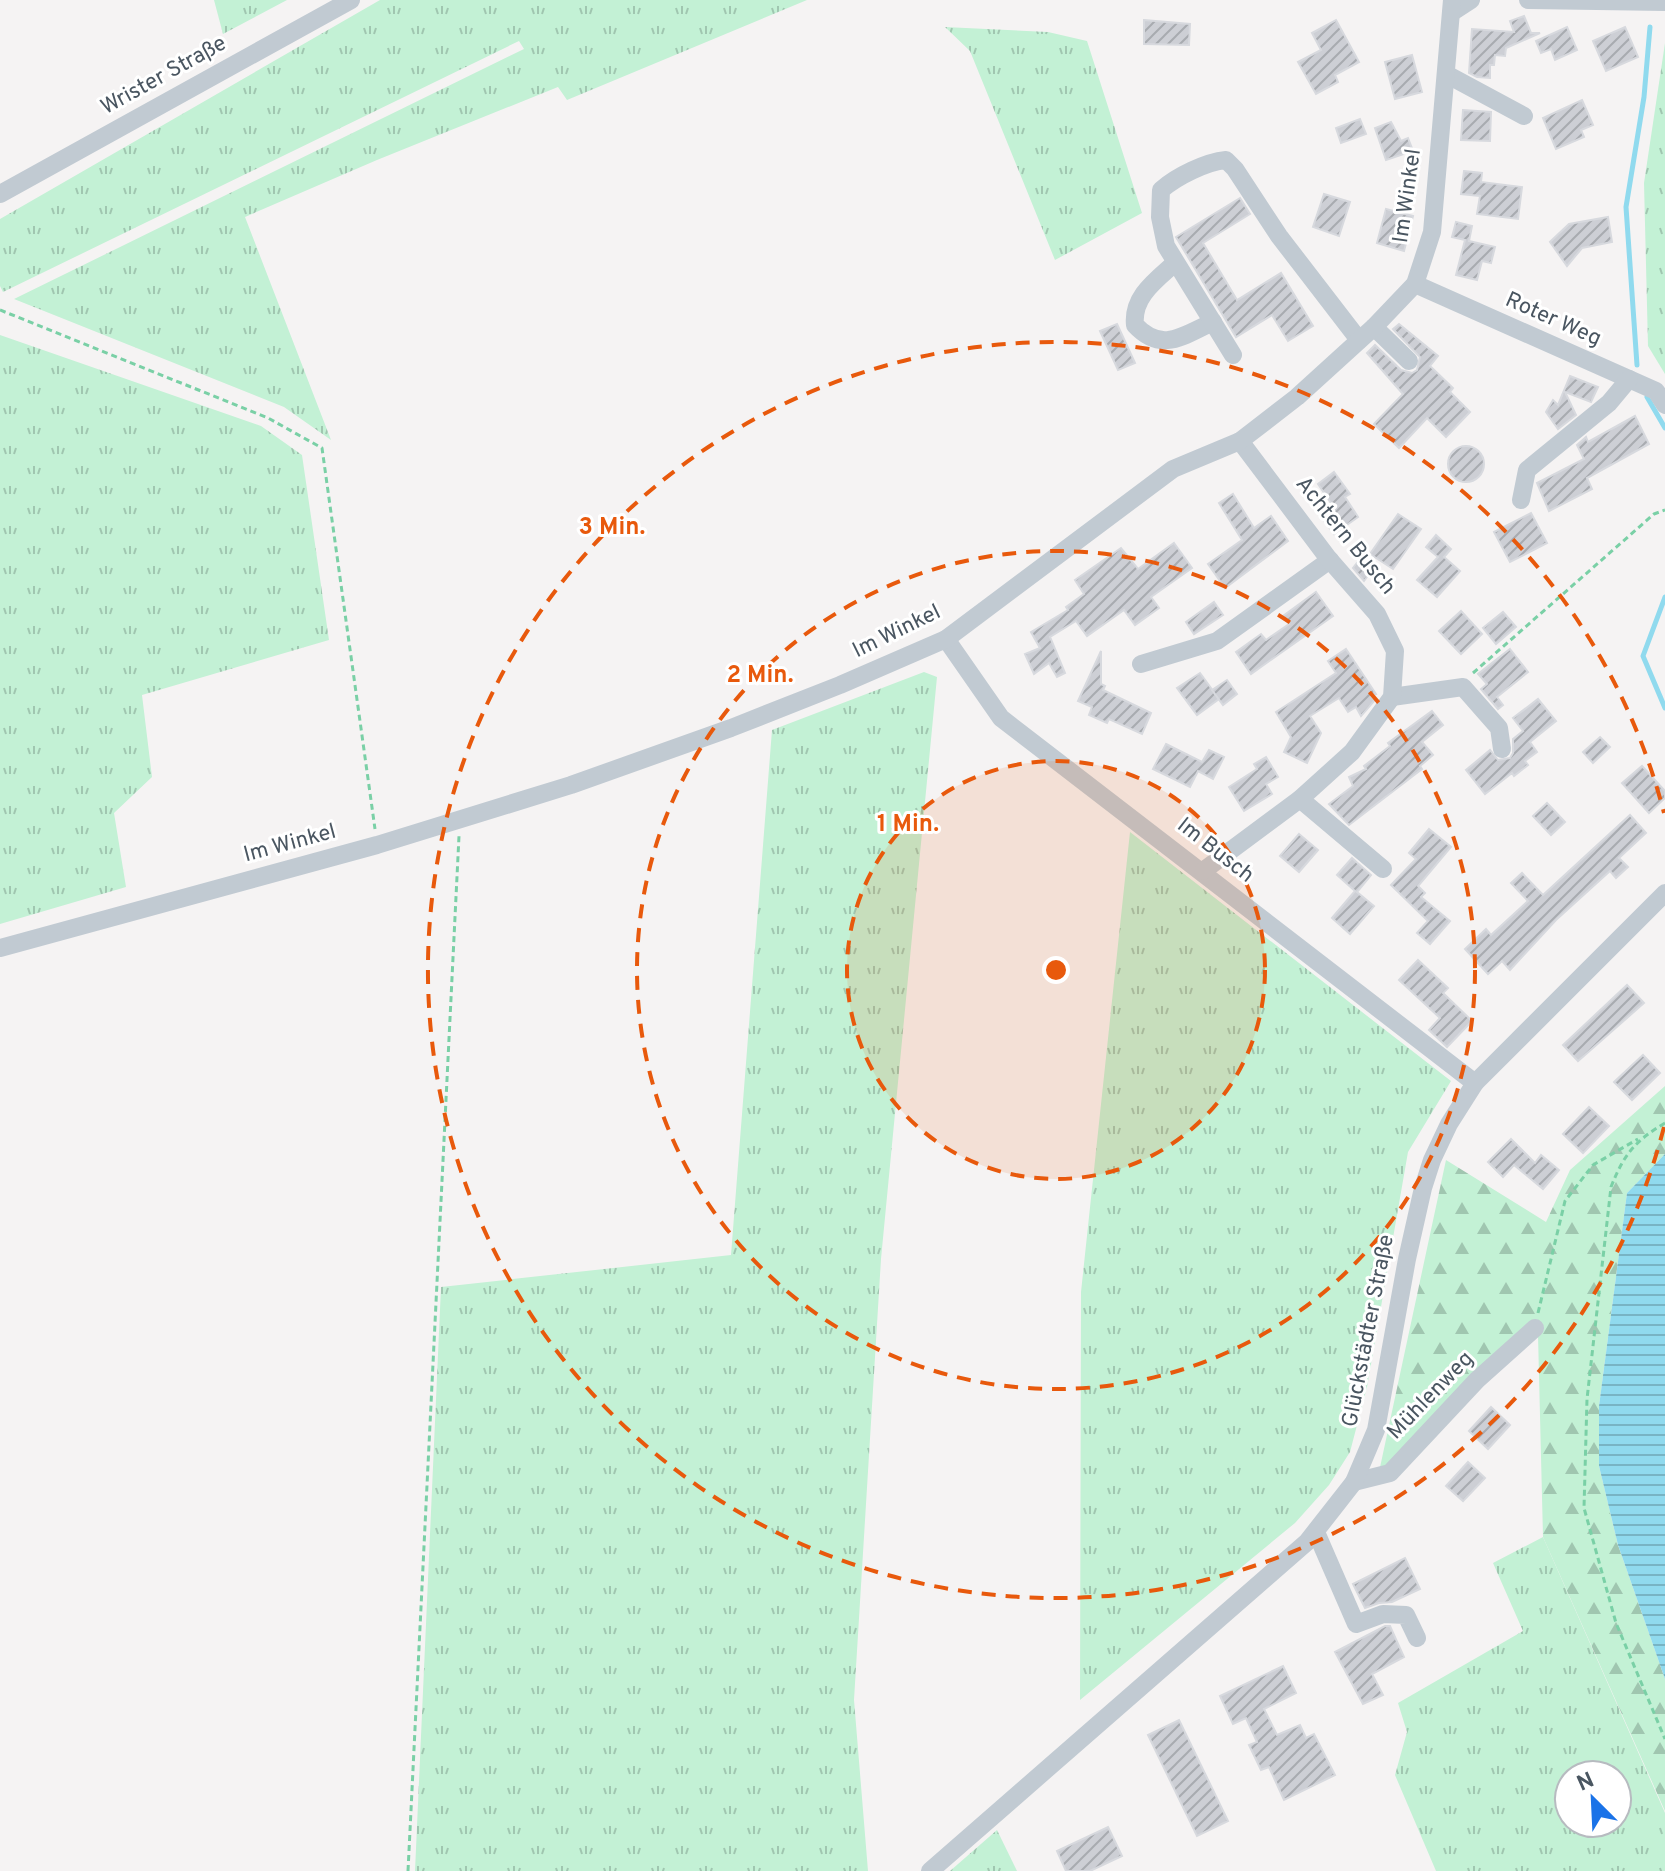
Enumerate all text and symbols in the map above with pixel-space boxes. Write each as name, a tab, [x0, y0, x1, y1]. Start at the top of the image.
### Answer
street label: Wrister Straße	[96, 30, 232, 122]
street label: Im Winkel	[1388, 147, 1428, 245]
street label: Roter Weg	[1501, 287, 1605, 353]
street label: Achtern Busch	[1289, 471, 1401, 601]
text: 3 Min.	[579, 513, 645, 543]
street label: Im Winkel	[849, 599, 945, 665]
text: 2 Min.	[726, 661, 794, 691]
text: 1 Min.	[877, 810, 939, 840]
street label: Im Busch	[1171, 813, 1259, 889]
street label: Im Winkel	[241, 819, 339, 869]
centre of rings	[1042, 956, 1070, 984]
street label: Glückstädter Straße	[1337, 1232, 1401, 1430]
street label: Mühlenweg	[1382, 1346, 1480, 1446]
north arrow	[1553, 1759, 1633, 1839]
text: N	[1573, 1767, 1599, 1799]

